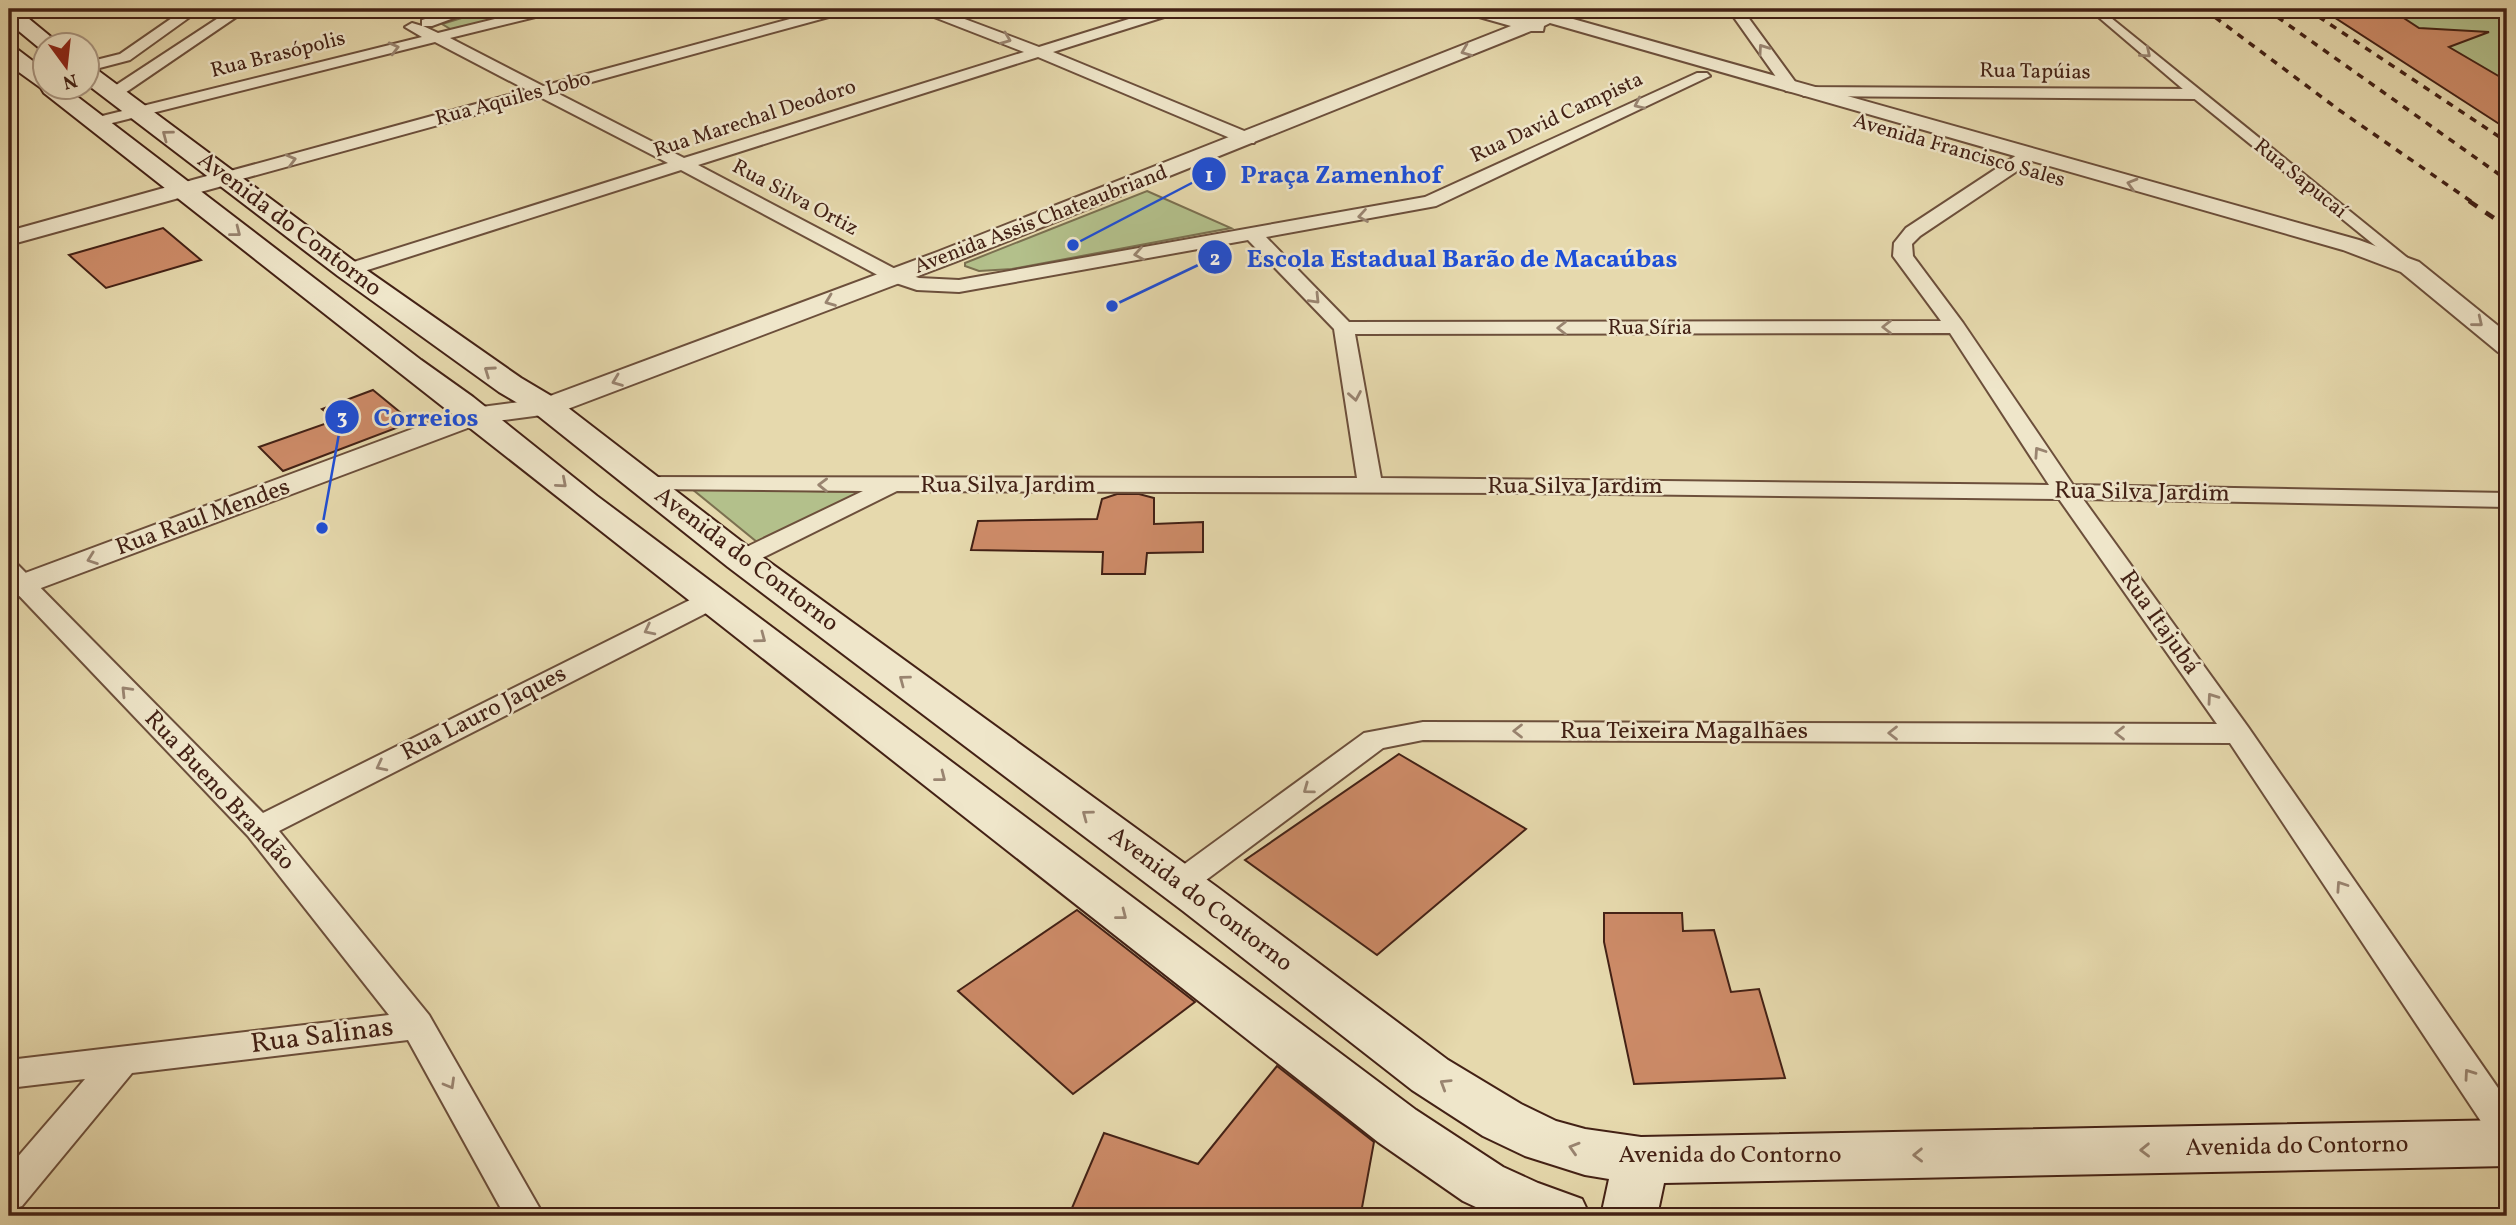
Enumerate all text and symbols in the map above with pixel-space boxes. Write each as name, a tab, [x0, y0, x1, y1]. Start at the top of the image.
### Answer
street label: Rua Brasópolis	[208, 24, 348, 86]
one-way arrow	[999, 30, 1011, 44]
north arrow	[32, 32, 102, 102]
one-way arrow	[388, 42, 400, 56]
one-way arrow	[1461, 43, 1473, 57]
one-way arrow	[1759, 44, 1771, 57]
one-way arrow	[2138, 45, 2151, 57]
street label: Rua Tapúias	[1979, 57, 2091, 87]
street label: Rua Aquiles Lobo	[432, 64, 594, 134]
street label: Rua David Campista	[1466, 65, 1648, 171]
text: N	[60, 66, 80, 95]
street label: Rua Marechal Deodoro	[650, 73, 860, 165]
one-way arrow	[1634, 96, 1647, 110]
street label: Avenida Francisco Sales	[1850, 107, 2068, 195]
one-way arrow	[163, 131, 175, 143]
street label: Rua Sapucaí	[2247, 132, 2354, 226]
street label: Avenida do Contorno	[190, 144, 388, 306]
callout: Praça Zamenhof	[1191, 151, 1456, 198]
one-way arrow	[285, 153, 297, 168]
street label: Rua Silva Ortiz	[727, 153, 863, 243]
street label: Avenida Assis Chateaubriand	[910, 158, 1172, 282]
text: Praça Zamenhof	[1240, 158, 1444, 194]
text: 1	[1205, 162, 1213, 191]
one-way arrow	[2126, 178, 2138, 192]
one-way arrow	[1357, 208, 1369, 223]
one-way arrow	[229, 224, 241, 237]
callout: Escola Estadual Barão de Macaúbas	[1197, 234, 1691, 281]
text: Escola Estadual Barão de Macaúbas	[1247, 242, 1677, 278]
text: 2	[1210, 245, 1220, 274]
one-way arrow	[1133, 246, 1144, 261]
one-way arrow	[1307, 290, 1320, 303]
one-way arrow	[825, 292, 837, 306]
street label: Rua Síria	[1608, 314, 1692, 343]
one-way arrow	[2470, 314, 2482, 327]
one-way arrow	[1882, 319, 1892, 335]
one-way arrow	[1556, 320, 1567, 336]
one-way arrow	[484, 366, 497, 379]
one-way arrow	[612, 373, 624, 387]
one-way arrow	[1347, 390, 1362, 402]
callout: Correios	[324, 394, 492, 441]
text: Correios	[373, 401, 479, 437]
text: 3	[337, 404, 347, 433]
one-way arrow	[2035, 447, 2047, 460]
street label: Rua Silva Jardim	[920, 469, 1096, 503]
street label: Rua Silva Jardim	[1487, 470, 1663, 504]
street label: Rua Raul Mendes	[111, 471, 295, 565]
street label: Rua Silva Jardim	[2054, 474, 2230, 512]
one-way arrow	[554, 475, 567, 487]
one-way arrow	[817, 477, 828, 493]
street label: Avenida do Contorno	[647, 479, 845, 641]
one-way arrow	[87, 550, 99, 564]
street label: Rua Itajubá	[2110, 564, 2208, 682]
one-way arrow	[644, 621, 656, 635]
one-way arrow	[753, 630, 765, 643]
street label: Rua Lauro Jaques	[395, 658, 573, 770]
one-way arrow	[899, 675, 912, 688]
one-way arrow	[122, 686, 135, 699]
one-way arrow	[2208, 693, 2220, 706]
street label: Rua Bueno Brandão	[136, 703, 302, 879]
street label: Rua Teixeira Magalhães	[1560, 715, 1808, 749]
one-way arrow	[1513, 724, 1524, 739]
one-way arrow	[1887, 725, 1898, 741]
one-way arrow	[2115, 725, 2125, 741]
one-way arrow	[376, 758, 388, 772]
one-way arrow	[934, 768, 946, 781]
one-way arrow	[1303, 780, 1316, 793]
one-way arrow	[1082, 811, 1094, 823]
street label: Avenida do Contorno	[1101, 819, 1299, 981]
one-way arrow	[2337, 881, 2349, 894]
one-way arrow	[1114, 907, 1126, 920]
street label: Rua Salinas	[248, 1008, 396, 1064]
one-way arrow	[2465, 1069, 2477, 1082]
one-way arrow	[442, 1077, 455, 1089]
one-way arrow	[1439, 1079, 1452, 1092]
street label: Avenida do Contorno	[2185, 1128, 2409, 1166]
street label: Avenida do Contorno	[1618, 1139, 1842, 1173]
one-way arrow	[1568, 1142, 1580, 1157]
one-way arrow	[2139, 1142, 2150, 1158]
one-way arrow	[1912, 1147, 1923, 1162]

